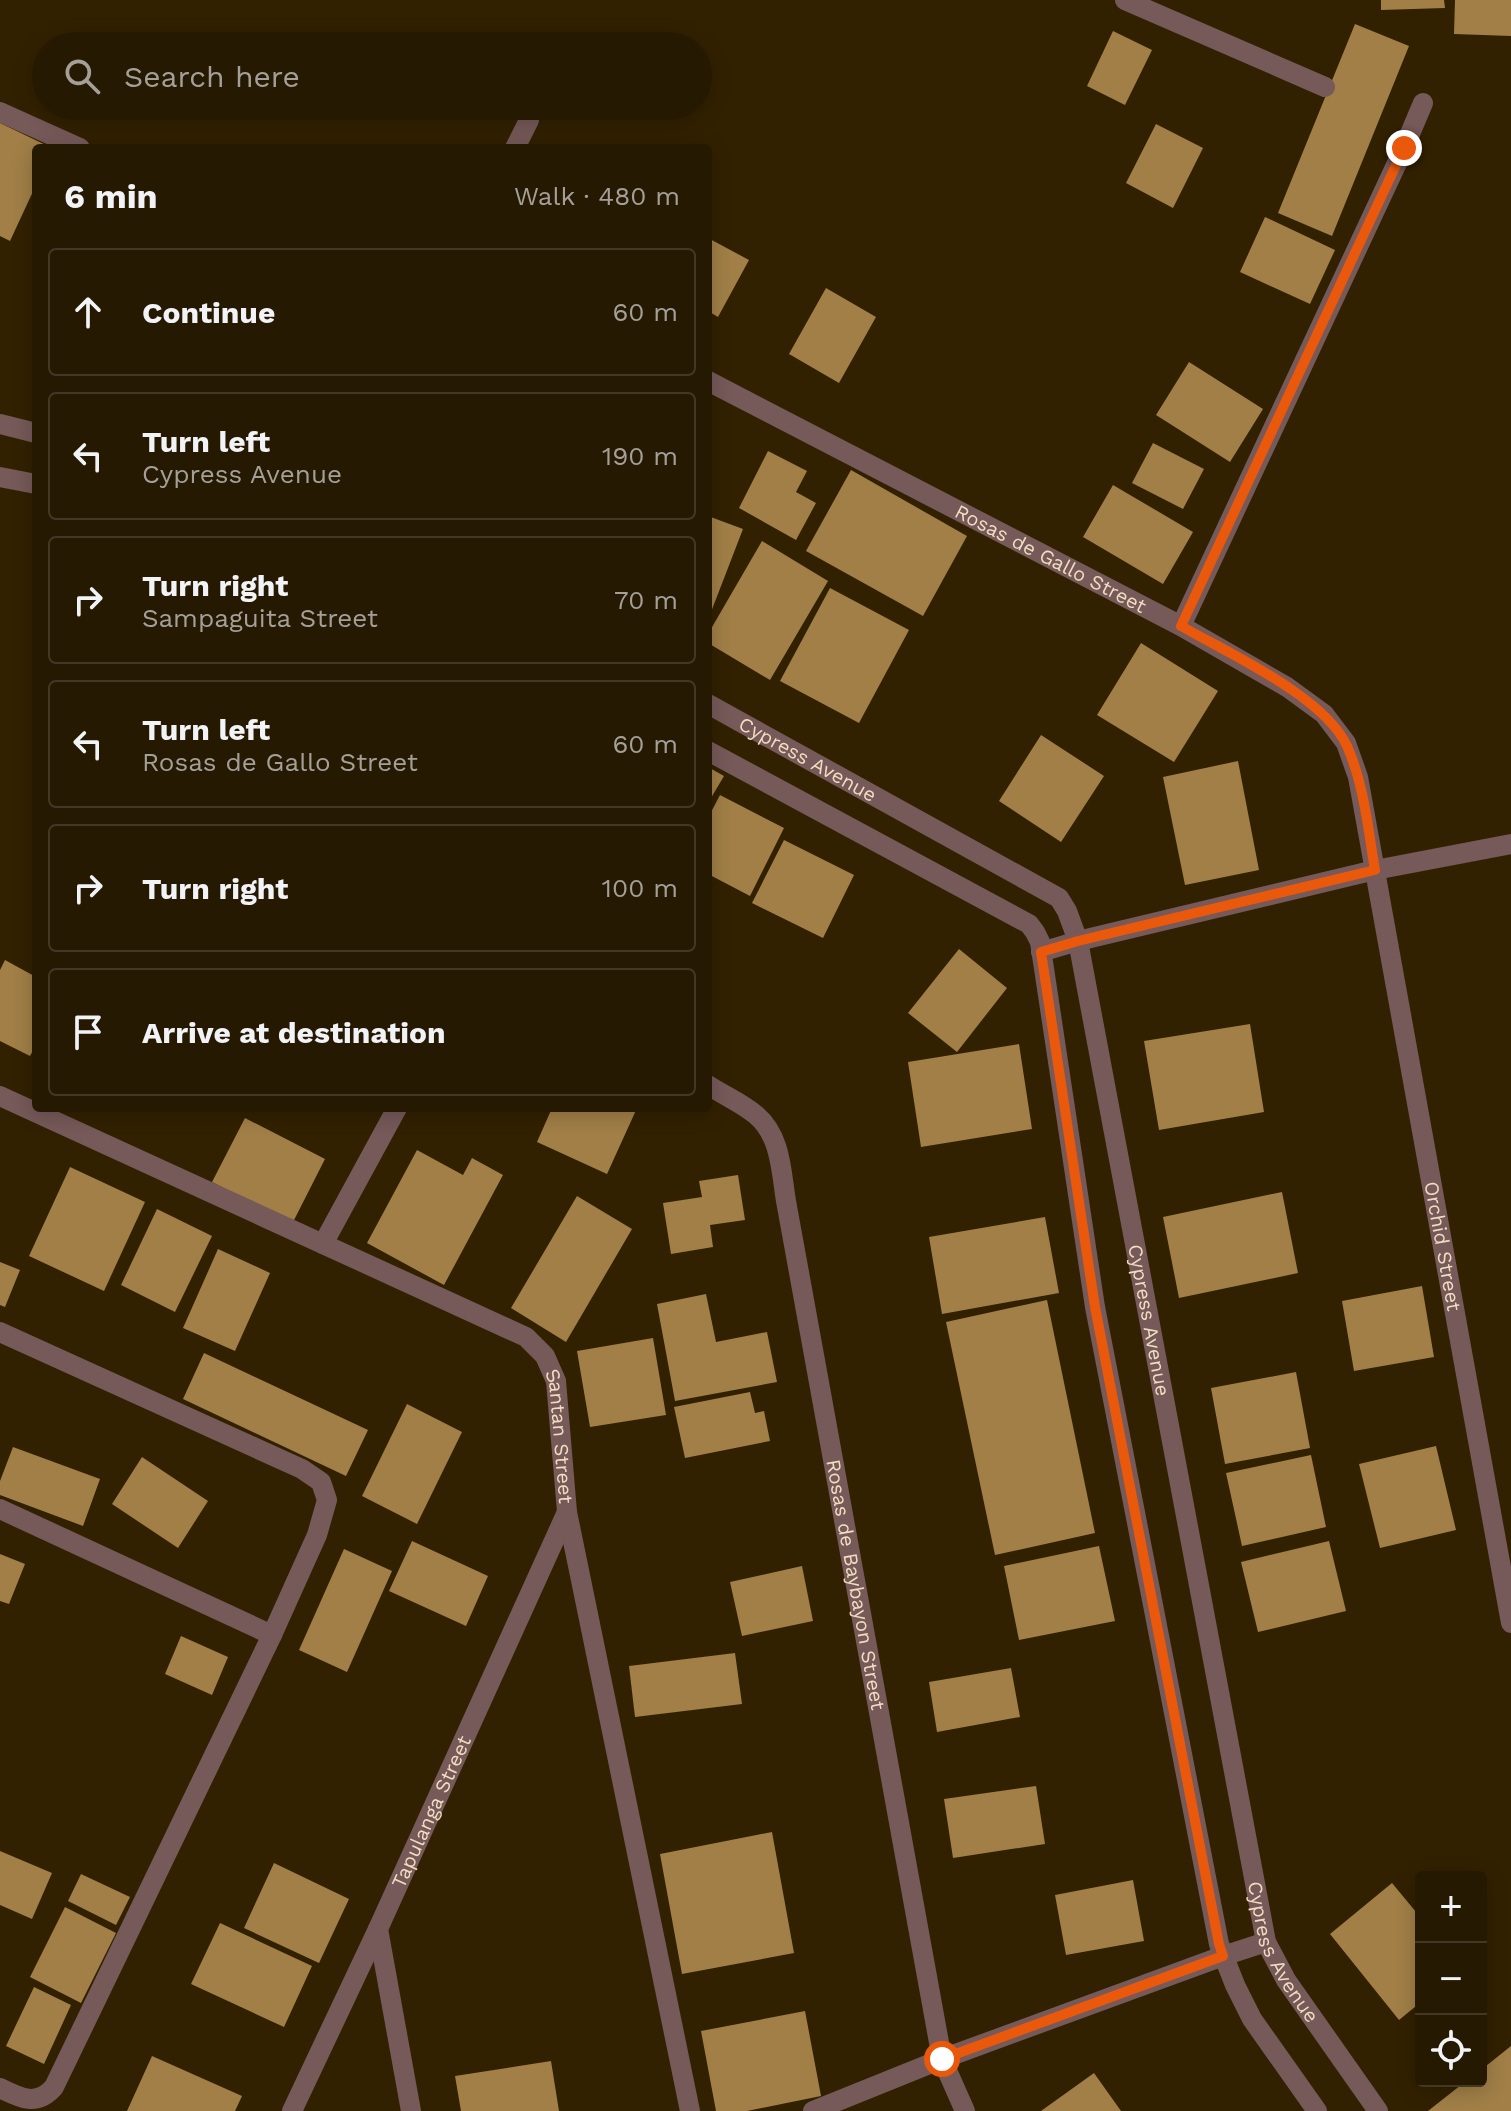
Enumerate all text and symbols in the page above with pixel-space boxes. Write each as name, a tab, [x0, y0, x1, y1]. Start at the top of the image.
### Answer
search box	[32, 32, 712, 120]
icon: search	[60, 54, 104, 98]
text: Search here	[124, 59, 300, 94]
route end	[1386, 130, 1422, 166]
text: 6 min	[64, 176, 158, 216]
text: Walk · 480 m	[514, 181, 680, 211]
icon: ahead	[66, 290, 110, 334]
text: Continue	[142, 295, 275, 330]
text: 60 m	[612, 297, 678, 327]
text: Turn left	[142, 424, 270, 459]
icon: left	[66, 434, 110, 478]
text: 190 m	[602, 441, 678, 471]
text: Cypress Avenue	[142, 459, 342, 489]
street label: Rosas de Gallo Street	[951, 499, 1151, 618]
text: Turn right	[142, 568, 288, 603]
icon: right	[66, 578, 110, 622]
text: 70 m	[614, 585, 678, 615]
text: Sampaguita Street	[142, 603, 378, 633]
street label: Cypress Avenue	[735, 711, 881, 807]
text: Turn left	[142, 712, 270, 747]
icon: left	[66, 722, 110, 766]
text: 60 m	[612, 729, 678, 759]
text: Rosas de Gallo Street	[142, 747, 418, 777]
icon: right	[66, 866, 110, 910]
text: Turn right	[142, 871, 288, 906]
text: 100 m	[602, 873, 678, 903]
icon: arrive	[66, 1010, 110, 1054]
text: Arrive at destination	[142, 1015, 446, 1050]
street label: Orchid Street	[1419, 1179, 1466, 1313]
street label: Cypress Avenue	[1123, 1242, 1175, 1398]
street label: Santan Street	[540, 1365, 578, 1505]
street label: Rosas de Baybayon Street	[821, 1457, 890, 1713]
street label: Tapulanga Street	[386, 1731, 476, 1892]
map controls	[1415, 1871, 1487, 2087]
button: +	[1415, 1871, 1487, 1943]
street label: Cypress Avenue	[1243, 1879, 1324, 2027]
button: −	[1415, 1943, 1487, 2015]
button: locate	[1415, 2015, 1487, 2087]
route start	[924, 2041, 960, 2077]

